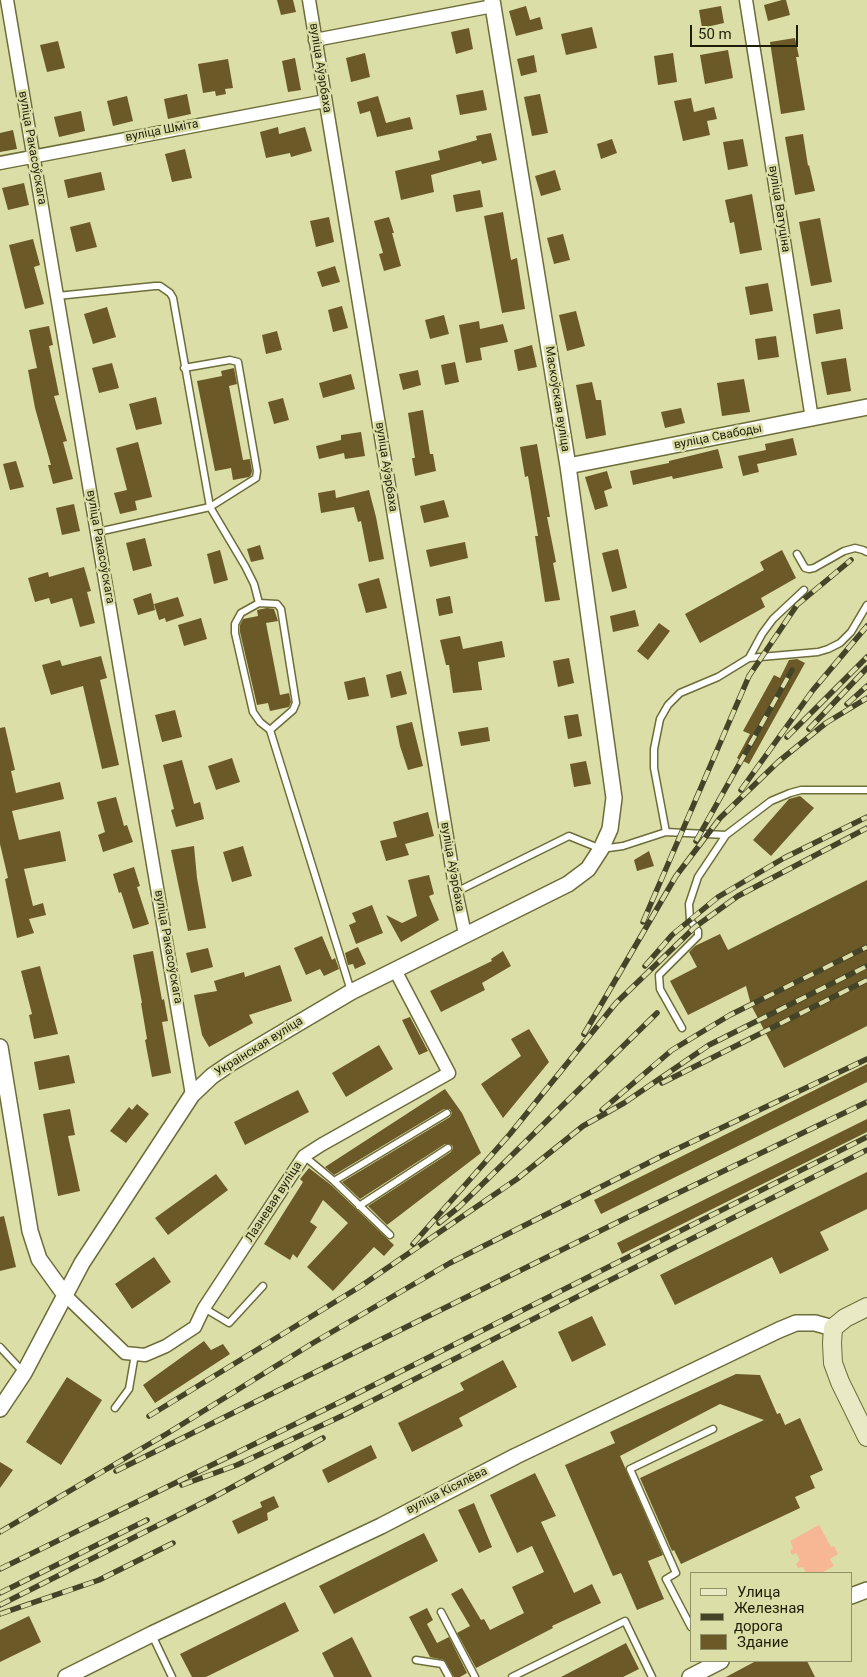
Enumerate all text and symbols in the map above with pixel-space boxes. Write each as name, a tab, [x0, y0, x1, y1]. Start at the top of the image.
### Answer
scale bar	[692, 15, 800, 47]
street label: вуліца Аўэрбаха	[306, 22, 334, 114]
text: 50 m	[698, 25, 732, 43]
street label: вуліца Ракасоўскага	[15, 90, 49, 206]
street label: вуліца Шміта	[124, 117, 200, 145]
street label: вуліца Ватуціна	[765, 165, 793, 253]
street label: Маскоўская вуліца	[542, 345, 572, 453]
street label: вуліца Аўэрбаха	[372, 421, 400, 513]
street label: вуліца Свабоды	[673, 421, 763, 453]
street label: вуліца Ракасоўскага	[83, 489, 117, 605]
street label: вуліца Аўэрбаха	[437, 821, 467, 913]
street label: вуліца Ракасоўскага	[151, 889, 185, 1005]
street label: Украінская вуліца	[212, 1014, 306, 1080]
street label: Лазневая вуліца	[243, 1159, 305, 1245]
street label: вуліца Кісялёва	[404, 1464, 490, 1518]
legend	[690, 1572, 852, 1662]
text: Улица	[737, 1583, 780, 1601]
text: Железная дорога	[734, 1599, 805, 1635]
text: Здание	[737, 1633, 788, 1651]

